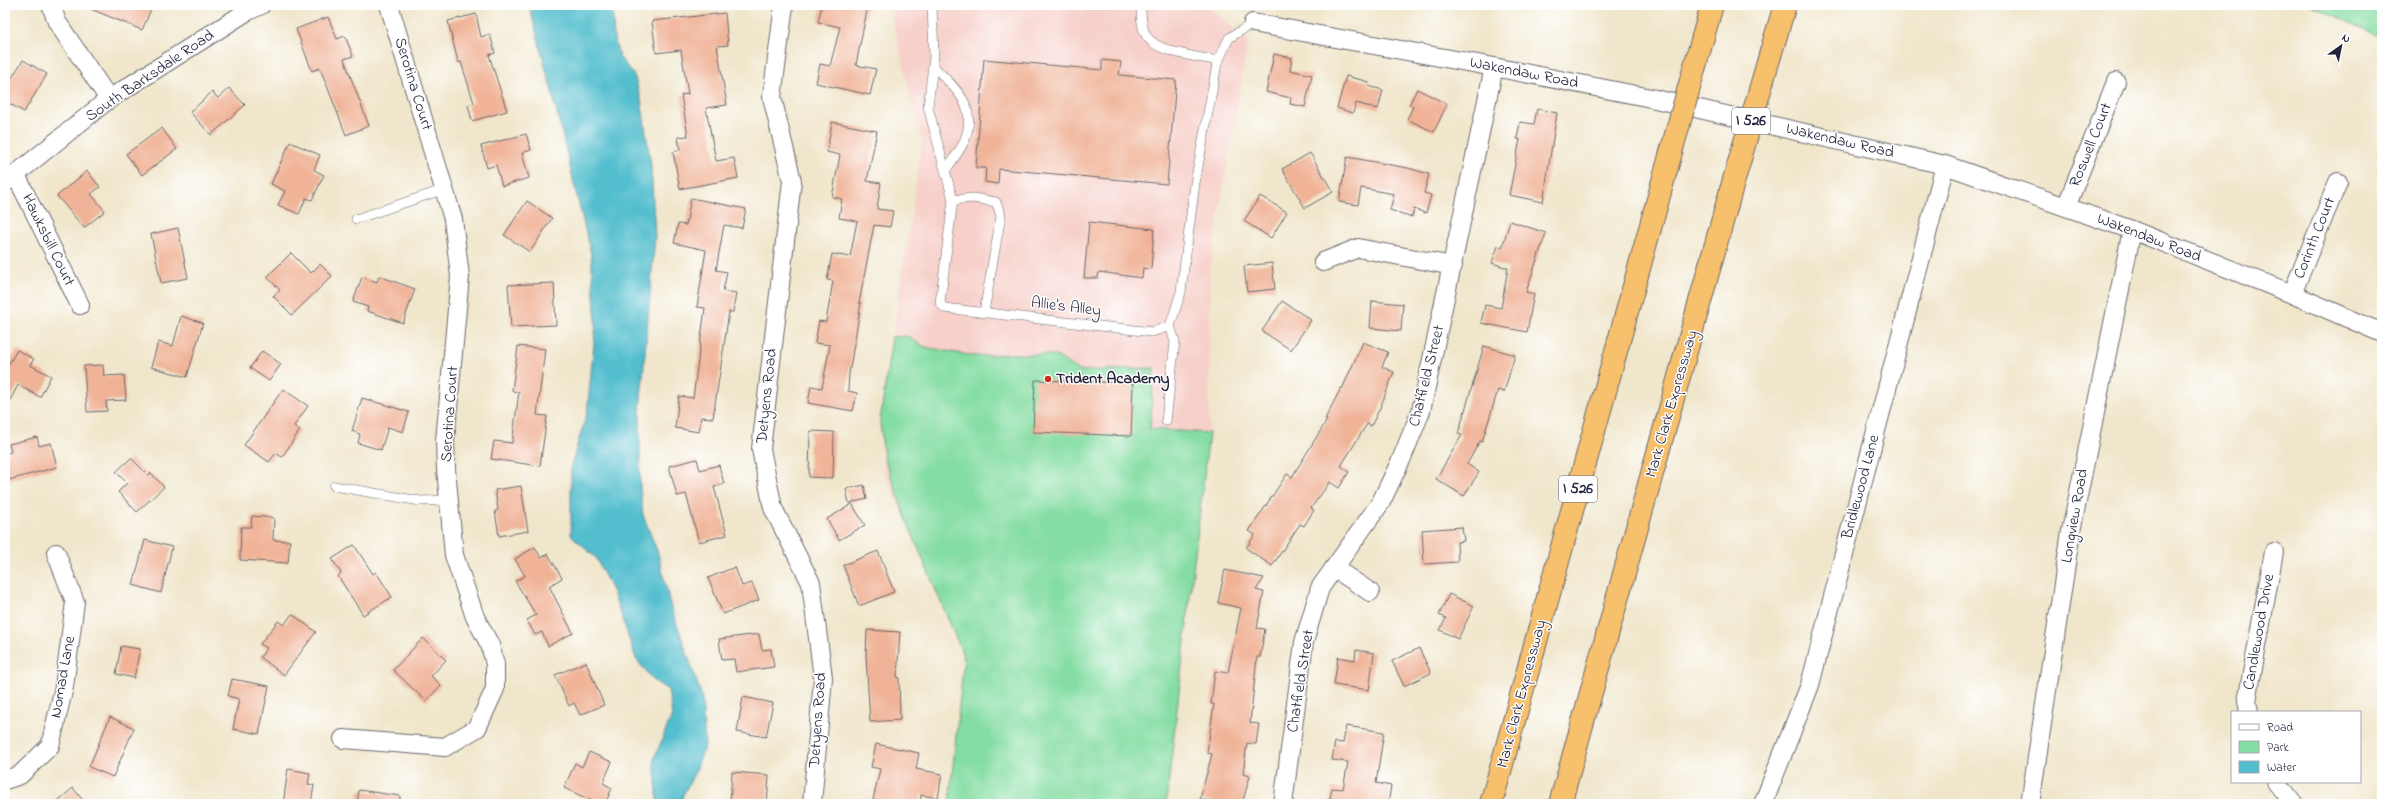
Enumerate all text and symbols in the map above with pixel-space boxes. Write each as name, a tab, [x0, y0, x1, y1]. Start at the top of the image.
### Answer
street label: South Barksdale Road	[81, 24, 219, 128]
north arrow	[2321, 26, 2361, 66]
text: N	[2338, 30, 2353, 47]
street label: Serotina Court	[387, 35, 439, 134]
street label: Wakendaw Road	[1468, 51, 1580, 95]
street label: Roswell Court	[2063, 99, 2119, 191]
road number: I 526	[1732, 108, 1770, 134]
street label: Wakendaw Road	[1784, 117, 1896, 165]
street label: Hawksbill Court	[15, 190, 81, 291]
street label: Corinth Court	[2288, 193, 2343, 283]
street label: Wakendaw Road	[2093, 207, 2205, 269]
street label: Allie's Alley	[1030, 291, 1102, 323]
street label: Chatfield Street	[1403, 322, 1451, 429]
street label: Mark Clark Expressway	[1639, 327, 1705, 481]
street label: Detyens Road	[750, 347, 784, 446]
street label: Serotina Court	[435, 365, 465, 463]
place label: Trident Academy	[1056, 367, 1170, 392]
marker: Trident Academy	[1043, 374, 1053, 384]
street label: Bridlewood Lane	[1835, 431, 1887, 543]
street label: Longview Road	[2055, 467, 2095, 565]
road number: I 526	[1559, 476, 1597, 502]
street label: Candlewood Drive	[2237, 571, 2281, 692]
street label: Mark Clark Expressway	[1491, 617, 1553, 771]
street label: Chatfield Street	[1281, 627, 1321, 734]
street label: Nomad Lane	[44, 633, 82, 720]
street label: Detyens Road	[803, 672, 833, 769]
legend	[2231, 711, 2361, 783]
text: Road	[2267, 719, 2293, 737]
text: Park	[2267, 739, 2289, 757]
text: Water	[2267, 759, 2296, 777]

